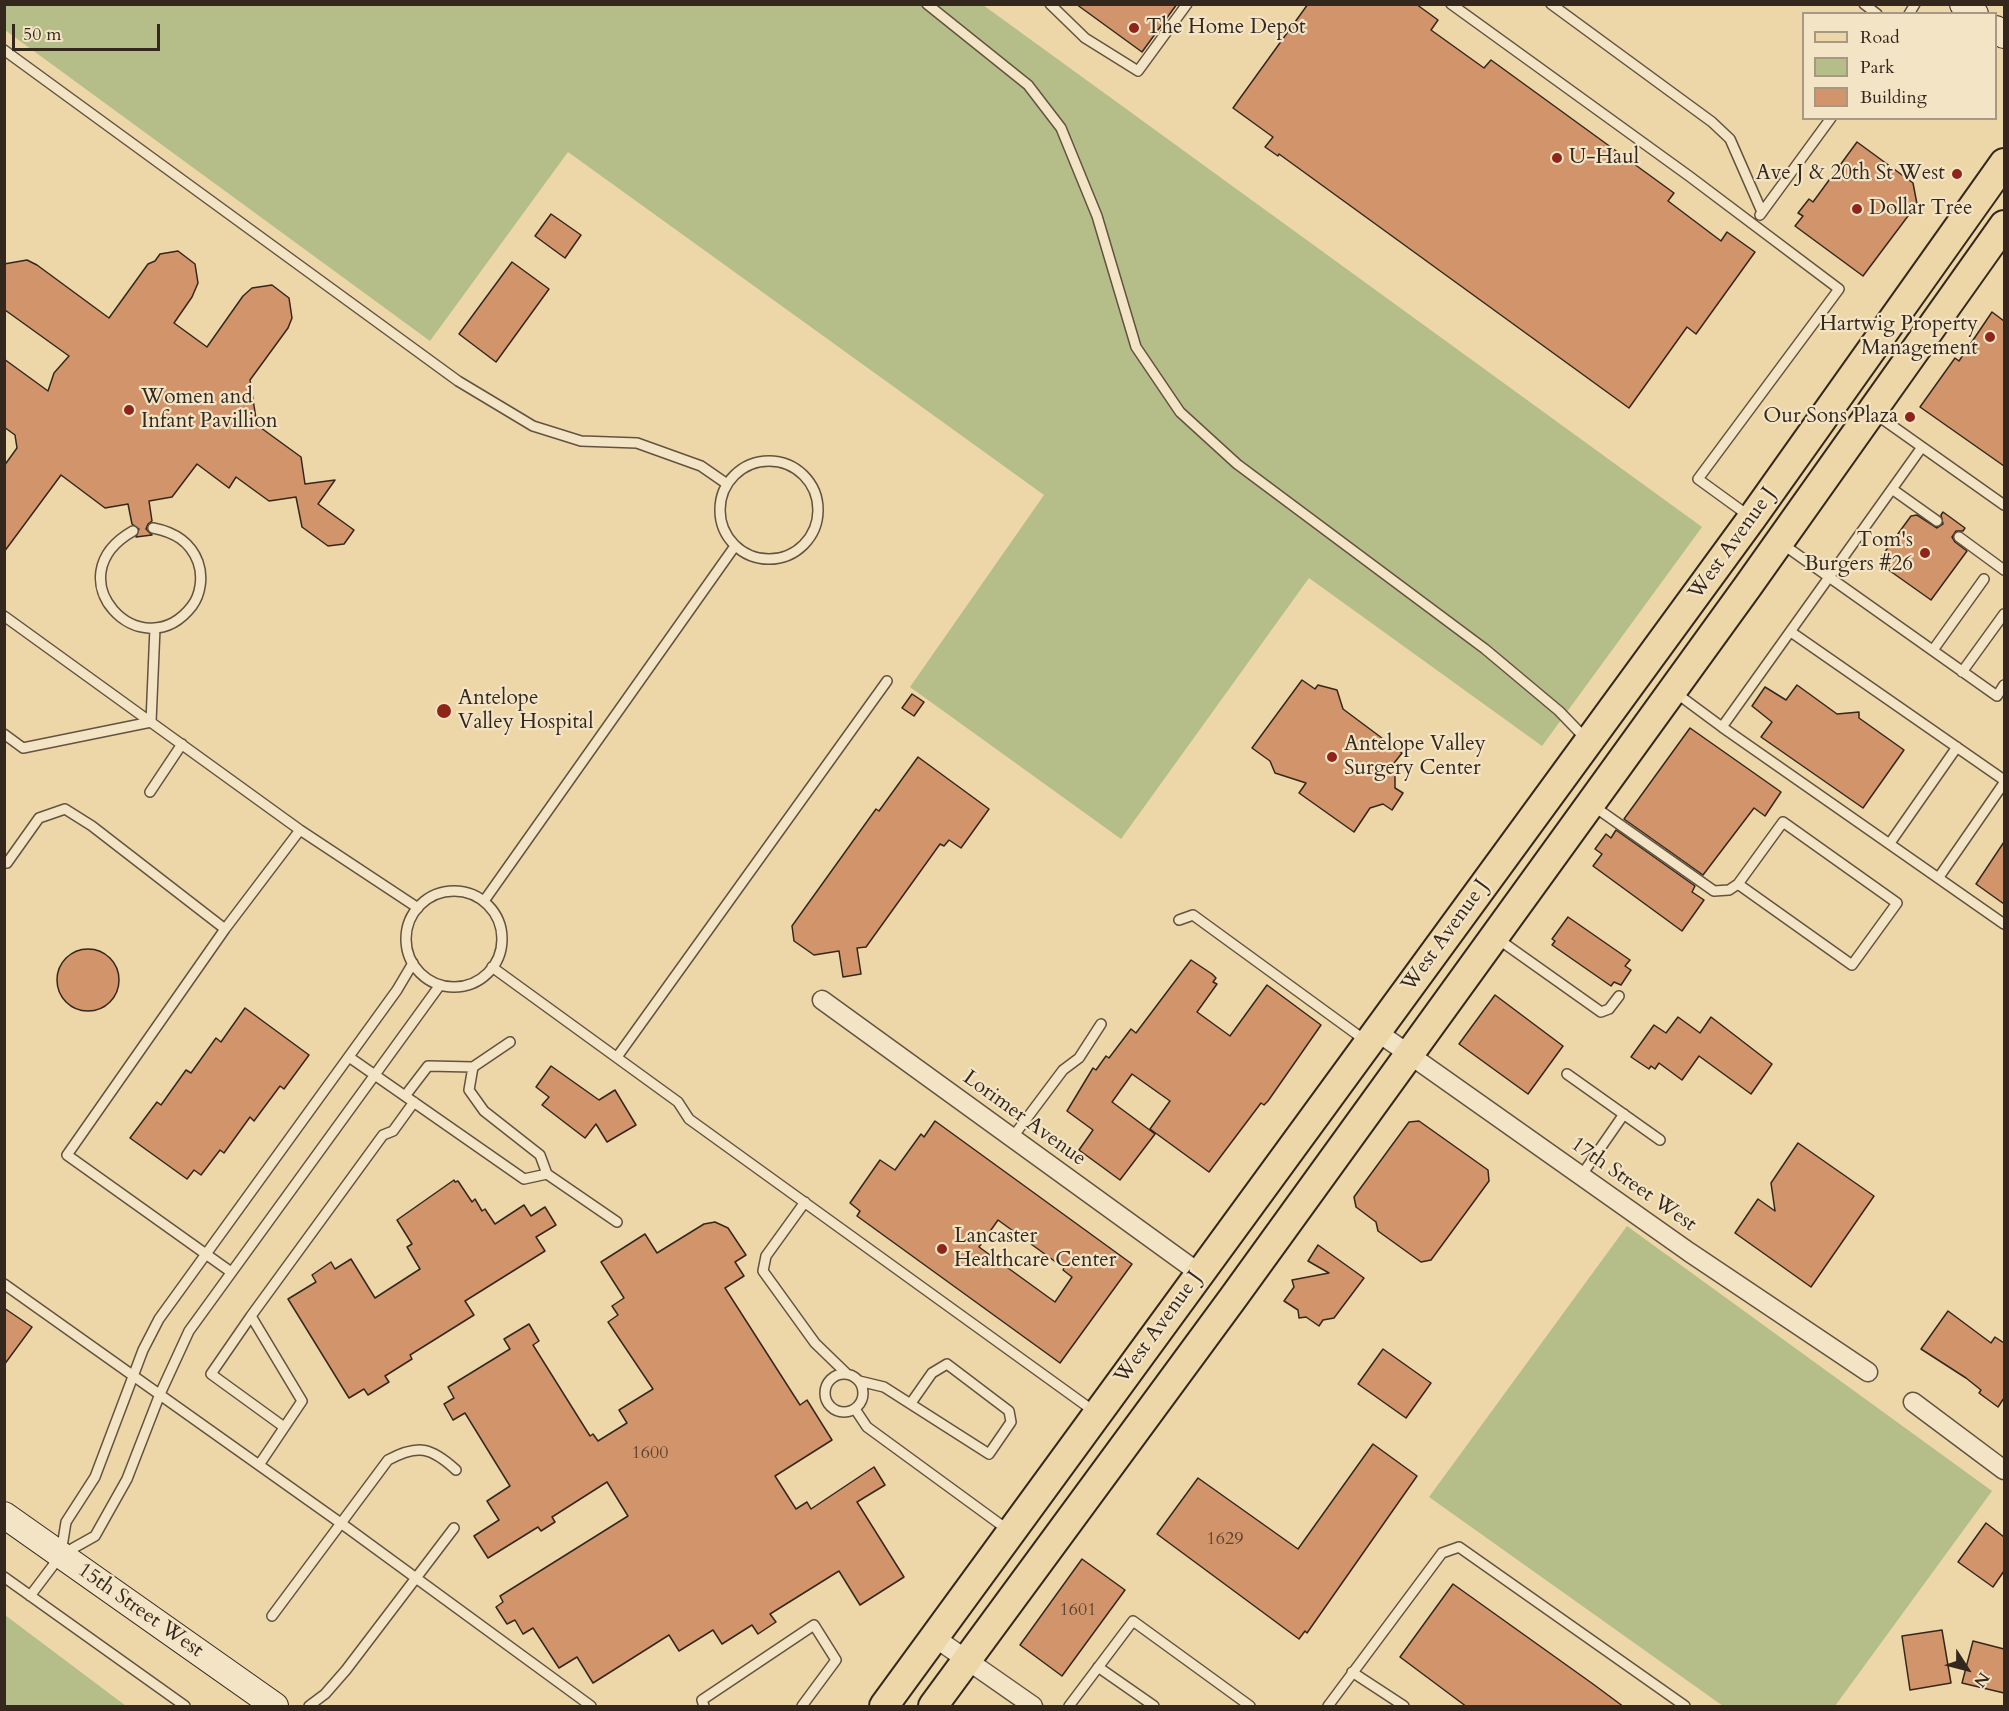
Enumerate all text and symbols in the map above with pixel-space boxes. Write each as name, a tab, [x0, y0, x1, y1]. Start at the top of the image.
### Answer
scale bar	[15, 12, 164, 50]
legend	[1802, 12, 1997, 120]
place label: The Home Depot	[1146, 15, 1306, 41]
marker: The Home Depot	[1127, 21, 1141, 35]
text: 50 m	[23, 22, 62, 47]
text: Road	[1860, 25, 1900, 50]
text: Park	[1860, 55, 1895, 80]
text: Building	[1860, 85, 1927, 110]
place label: U-Haul	[1569, 145, 1639, 171]
marker: U-Haul	[1550, 151, 1564, 165]
place label: Ave J & 20th St West	[1756, 161, 1945, 187]
marker: Ave J & 20th St West	[1950, 167, 1964, 181]
place label: Dollar Tree	[1869, 196, 1973, 222]
marker: Dollar Tree	[1850, 202, 1864, 216]
place label: Hartwig Property Management	[1819, 312, 1978, 362]
marker: Hartwig Property Management	[1983, 330, 1997, 344]
place label: Women and Infant Pavillion	[141, 385, 278, 435]
marker: Women and Infant Pavillion	[122, 403, 136, 417]
place label: Our Sons Plaza	[1763, 404, 1898, 430]
marker: Our Sons Plaza	[1903, 410, 1917, 424]
street label: West Avenue J	[1684, 483, 1782, 605]
place label: Tom's Burgers #26	[1804, 528, 1913, 578]
marker: Tom's Burgers #26	[1918, 546, 1932, 560]
place label: Antelope Valley Hospital	[458, 686, 594, 736]
marker: Antelope Valley Hospital	[435, 702, 453, 720]
place label: Antelope Valley Surgery Center	[1344, 732, 1486, 782]
marker: Antelope Valley Surgery Center	[1325, 750, 1339, 764]
street label: West Avenue J	[1397, 875, 1495, 997]
street label: Lorimer Avenue	[957, 1066, 1091, 1172]
street label: 17th Street West	[1565, 1132, 1701, 1238]
place label: Lancaster Healthcare Center	[954, 1224, 1117, 1274]
marker: Lancaster Healthcare Center	[935, 1242, 949, 1256]
street label: West Avenue J	[1110, 1267, 1208, 1389]
house number: 1600	[632, 1443, 668, 1465]
house number: 1629	[1207, 1529, 1243, 1551]
street label: 15th Street West	[72, 1558, 208, 1664]
house number: 1601	[1060, 1600, 1096, 1622]
north arrow	[1937, 1639, 1997, 1699]
text: N	[1969, 1667, 1995, 1692]

